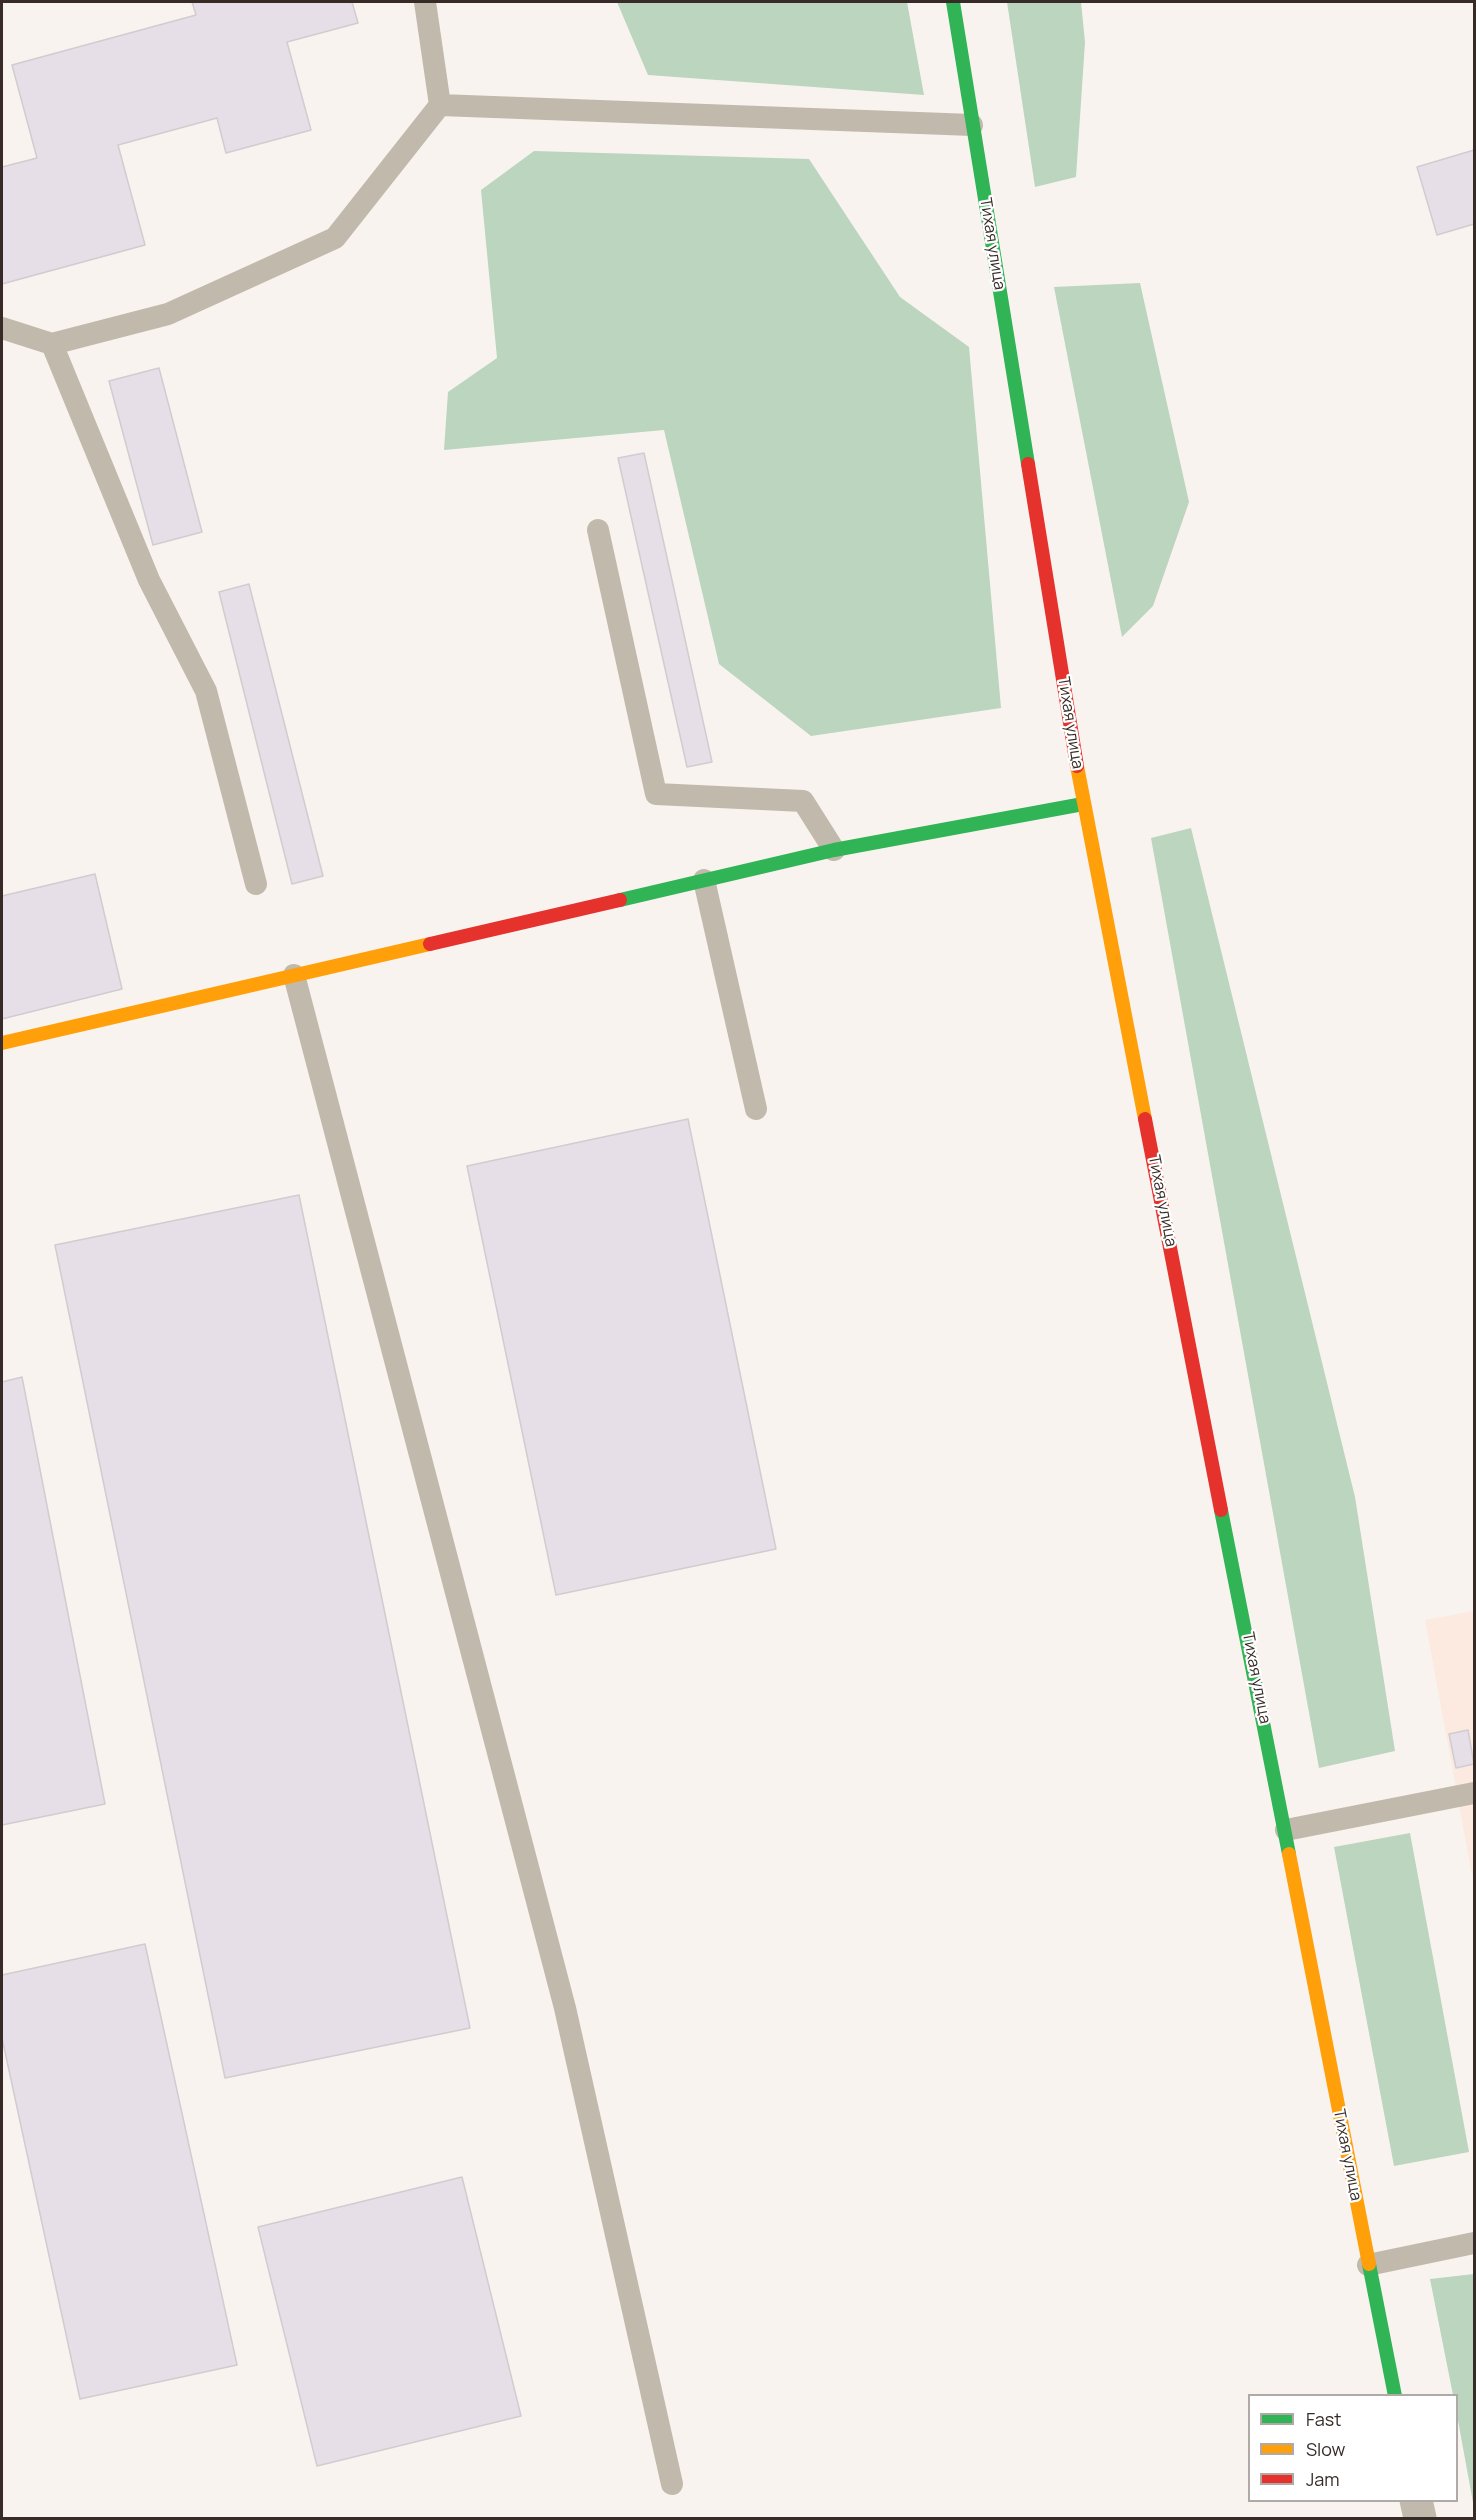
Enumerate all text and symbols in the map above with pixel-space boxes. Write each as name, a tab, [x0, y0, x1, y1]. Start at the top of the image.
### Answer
street label: Тихая улица	[975, 197, 1009, 291]
street label: Тихая улица	[1053, 676, 1087, 770]
street label: Тихая улица	[1144, 1154, 1180, 1248]
street label: Тихая улица	[1238, 1631, 1274, 1725]
street label: Тихая улица	[1329, 2108, 1365, 2202]
legend	[1248, 2394, 1458, 2502]
text: Fast	[1306, 2407, 1341, 2431]
text: Slow	[1306, 2437, 1345, 2461]
text: Jam	[1306, 2467, 1340, 2491]

